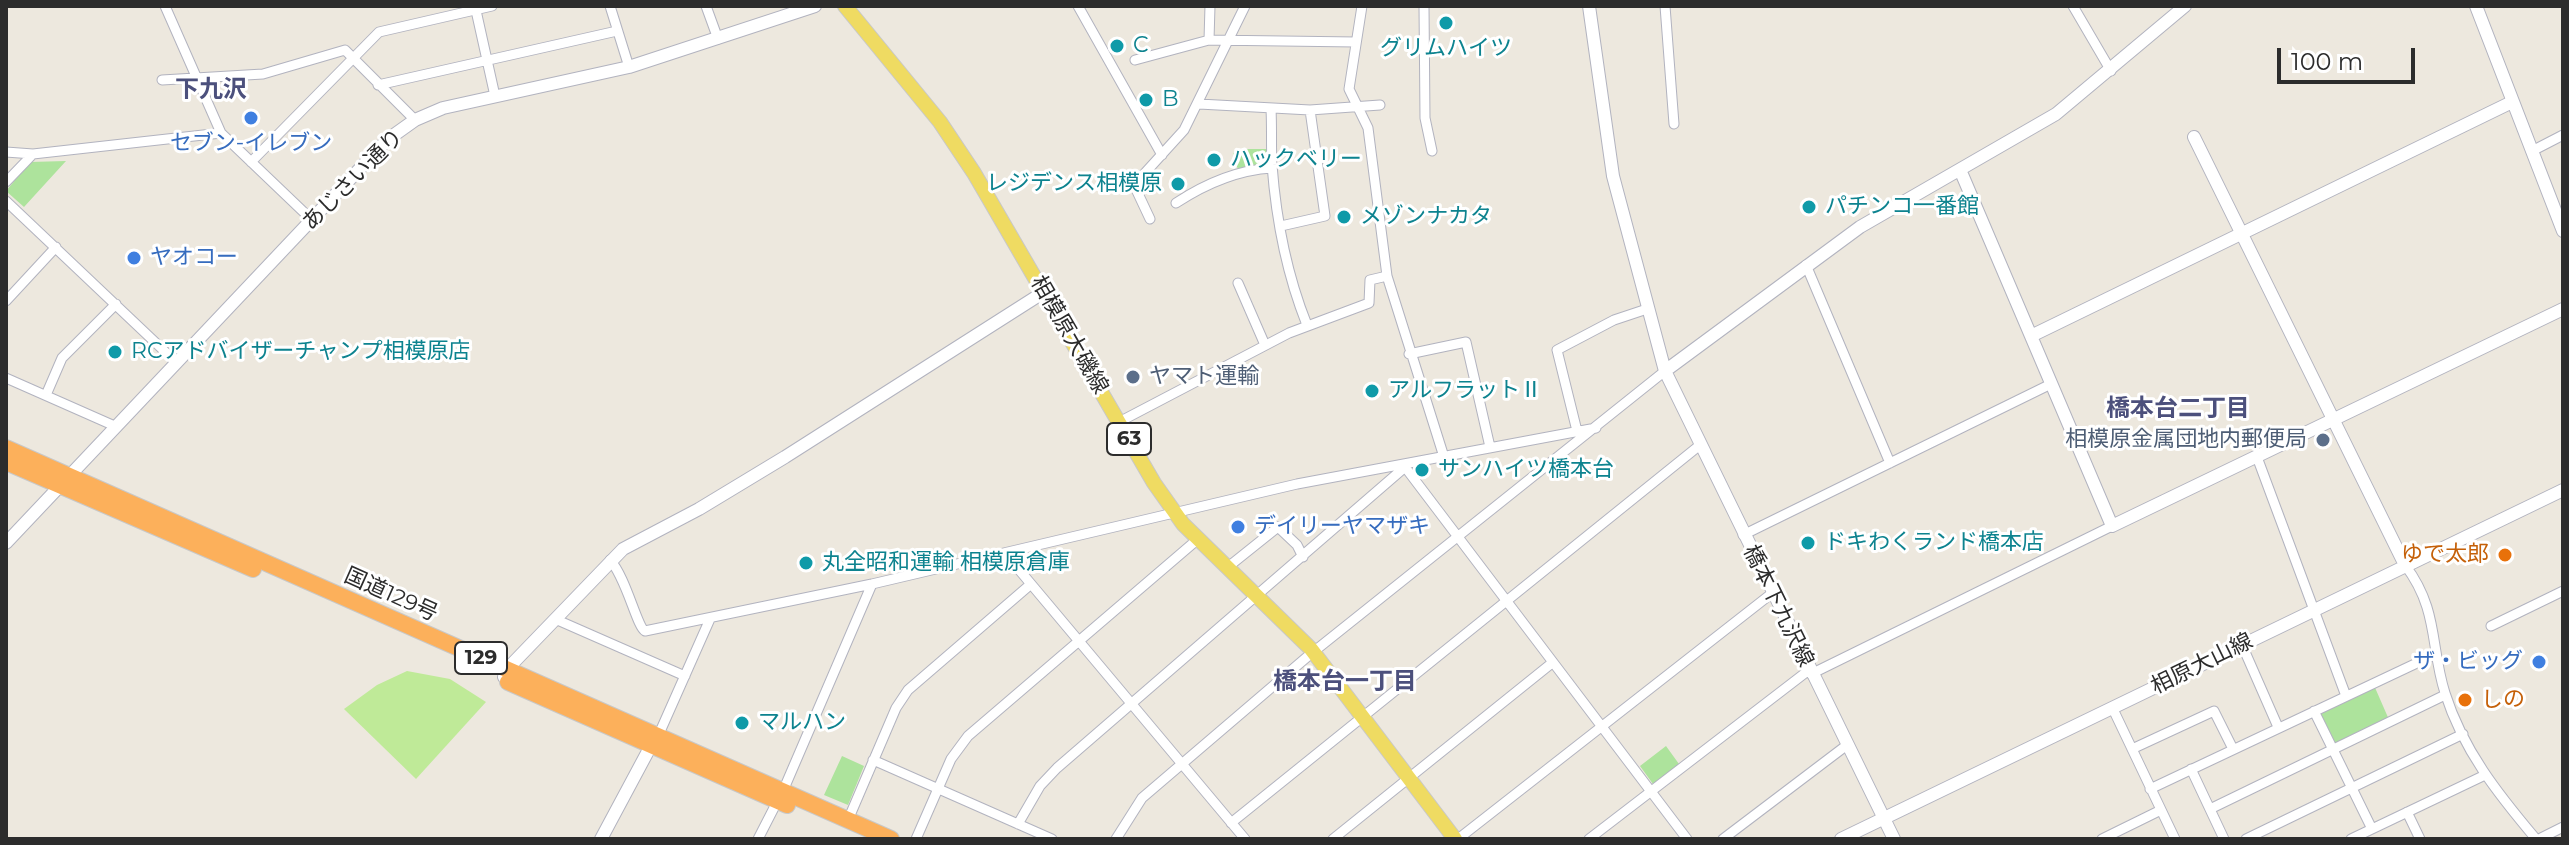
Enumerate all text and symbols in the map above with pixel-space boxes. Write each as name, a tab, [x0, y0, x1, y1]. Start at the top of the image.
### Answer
marker: グリムハイツ	[1437, 14, 1455, 32]
scale bar	[2281, 32, 2419, 82]
place label: C	[1133, 33, 1149, 59]
place label: グリムハイツ	[1380, 36, 1512, 62]
marker: C	[1108, 37, 1126, 55]
text: 100 m	[2291, 47, 2363, 76]
district label: 下九沢	[175, 76, 247, 104]
place label: B	[1162, 87, 1179, 113]
marker: B	[1137, 91, 1155, 109]
marker: セブン-イレブン	[242, 109, 260, 127]
street label: あじさい通り	[297, 124, 409, 236]
place label: セブン-イレブン	[170, 131, 332, 157]
place label: ハックベリー	[1230, 147, 1362, 173]
marker: ハックベリー	[1205, 151, 1223, 169]
place label: レジデンス相模原	[986, 171, 1162, 197]
marker: レジデンス相模原	[1169, 175, 1187, 193]
place label: パチンコ一番館	[1825, 194, 1979, 220]
marker: パチンコ一番館	[1800, 198, 1818, 216]
place label: メゾンナカタ	[1360, 204, 1492, 230]
marker: メゾンナカタ	[1335, 208, 1353, 226]
place label: ヤオコー	[150, 245, 238, 271]
marker: ヤオコー	[125, 249, 143, 267]
street label: 相模原大磯線	[1025, 271, 1113, 399]
place label: RCアドバイザーチャンプ相模原店	[131, 339, 471, 365]
marker: RCアドバイザーチャンプ相模原店	[106, 343, 124, 361]
place label: ヤマト運輸	[1149, 364, 1259, 390]
marker: ヤマト運輸	[1124, 368, 1142, 386]
place label: アルフラットⅡ	[1388, 378, 1542, 404]
marker: アルフラットⅡ	[1363, 382, 1381, 400]
district label: 橋本台二丁目	[2106, 395, 2250, 423]
road number: 63	[1107, 423, 1151, 455]
place label: 相模原金属団地内郵便局	[2065, 427, 2307, 453]
marker: 相模原金属団地内郵便局	[2314, 431, 2332, 449]
place label: サンハイツ橋本台	[1438, 457, 1614, 483]
marker: サンハイツ橋本台	[1413, 461, 1431, 479]
place label: デイリーヤマザキ	[1254, 514, 1430, 540]
marker: デイリーヤマザキ	[1229, 518, 1247, 536]
place label: ドキわくランド橋本店	[1824, 530, 2044, 556]
marker: ドキわくランド橋本店	[1799, 534, 1817, 552]
street label: 橋本下九沢線	[1737, 541, 1819, 671]
place label: ゆで太郎	[2401, 542, 2489, 568]
marker: ゆで太郎	[2496, 546, 2514, 564]
place label: 丸全昭和運輸 相模原倉庫	[822, 550, 1070, 576]
marker: 丸全昭和運輸 相模原倉庫	[797, 554, 815, 572]
street label: 国道129号	[340, 563, 442, 627]
street label: 相原大山線	[2147, 628, 2257, 700]
road number: 129	[455, 642, 507, 674]
place label: ザ・ビッグ	[2413, 649, 2523, 675]
marker: ザ・ビッグ	[2530, 653, 2548, 671]
district label: 橋本台一丁目	[1273, 668, 1417, 696]
place label: しの	[2481, 687, 2525, 713]
marker: しの	[2456, 691, 2474, 709]
place label: マルハン	[758, 710, 846, 736]
marker: マルハン	[733, 714, 751, 732]

